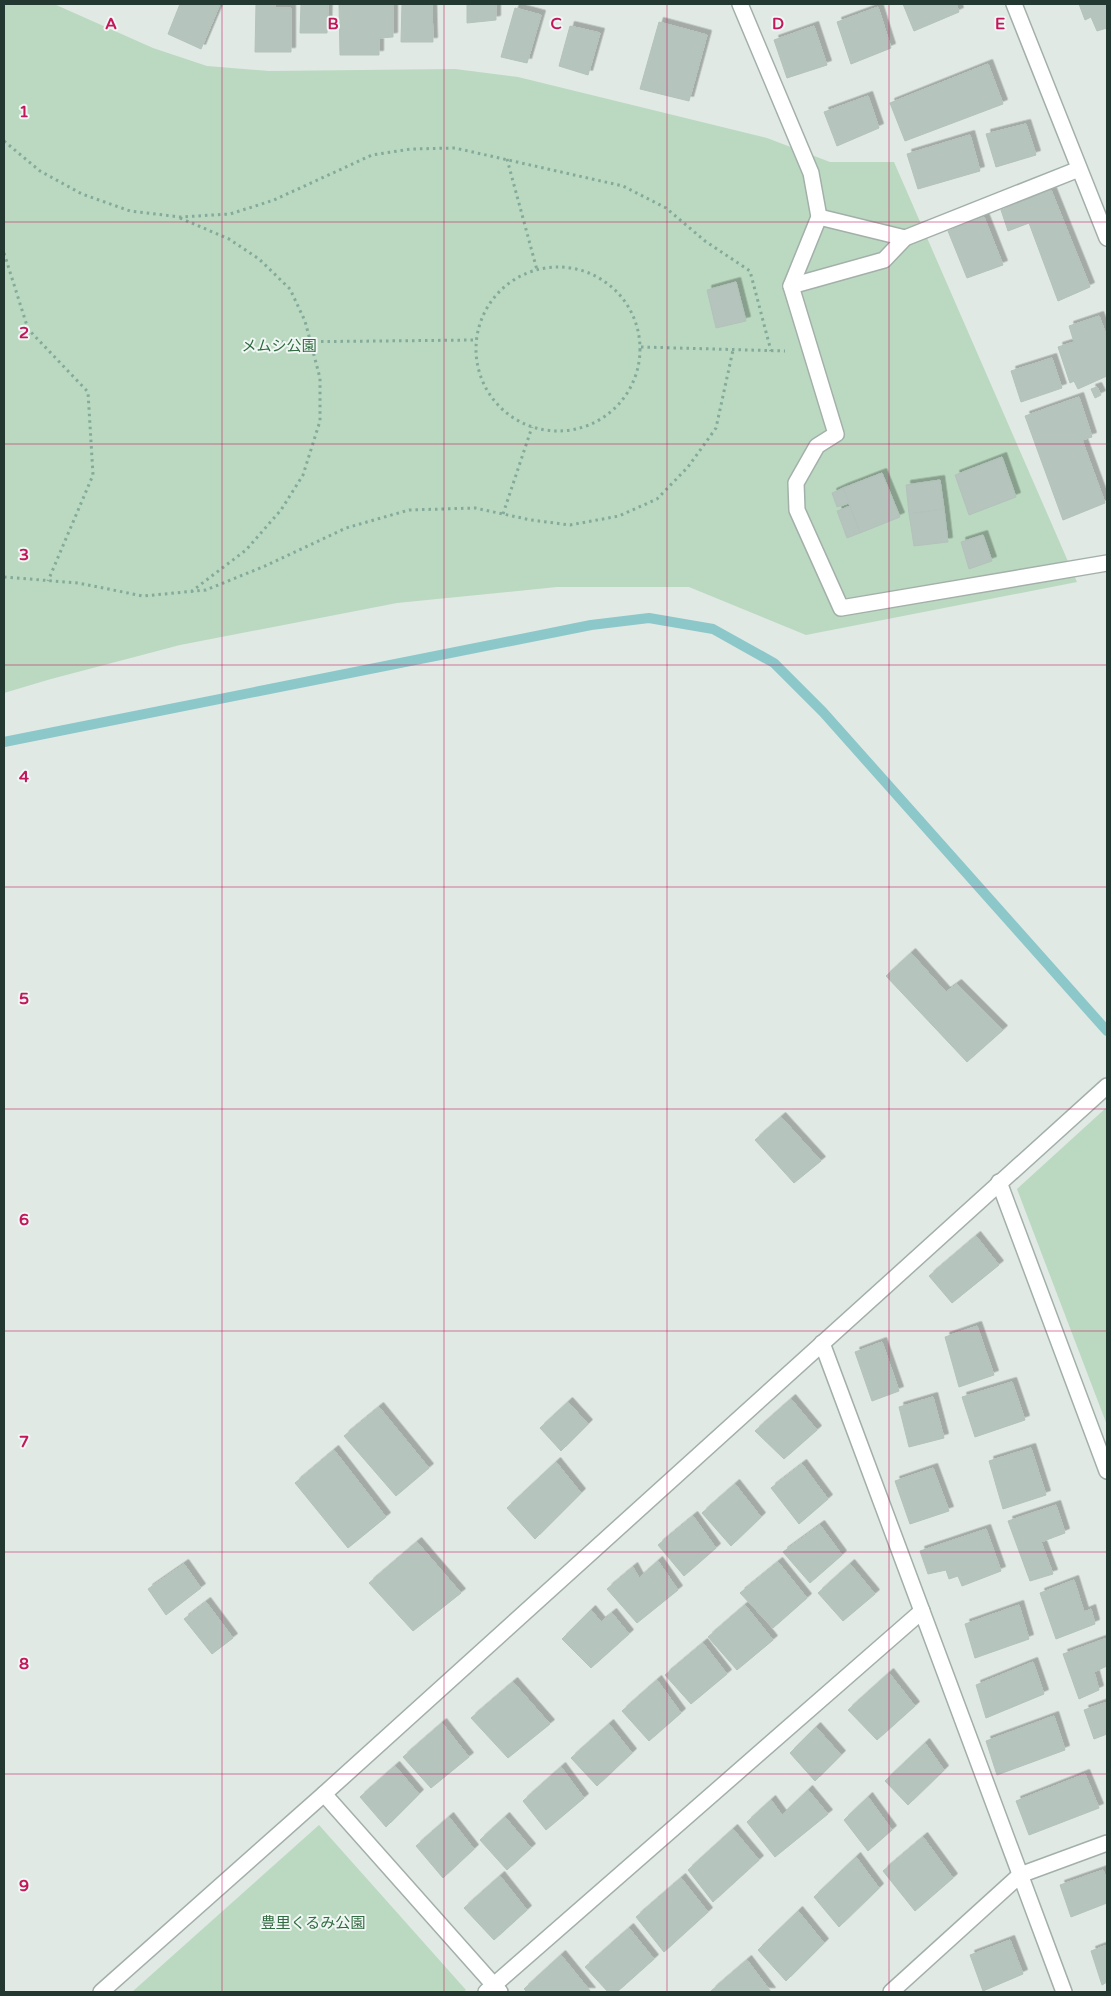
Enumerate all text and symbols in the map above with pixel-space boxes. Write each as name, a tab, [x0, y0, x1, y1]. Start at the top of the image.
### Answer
text: A	[105, 14, 117, 34]
text: B	[327, 14, 339, 34]
text: C	[550, 14, 562, 34]
text: D	[772, 14, 784, 34]
text: E	[995, 14, 1005, 34]
text: 1	[19, 102, 29, 122]
text: 2	[19, 323, 29, 343]
park label: メムシ公園	[241, 337, 317, 355]
text: 3	[19, 545, 29, 565]
text: 4	[19, 767, 29, 787]
text: 5	[19, 989, 29, 1009]
text: 6	[19, 1210, 29, 1230]
text: 7	[19, 1432, 29, 1452]
text: 8	[19, 1654, 29, 1674]
text: 9	[19, 1876, 29, 1896]
park label: 豊里くるみ公園	[261, 1914, 365, 1932]

